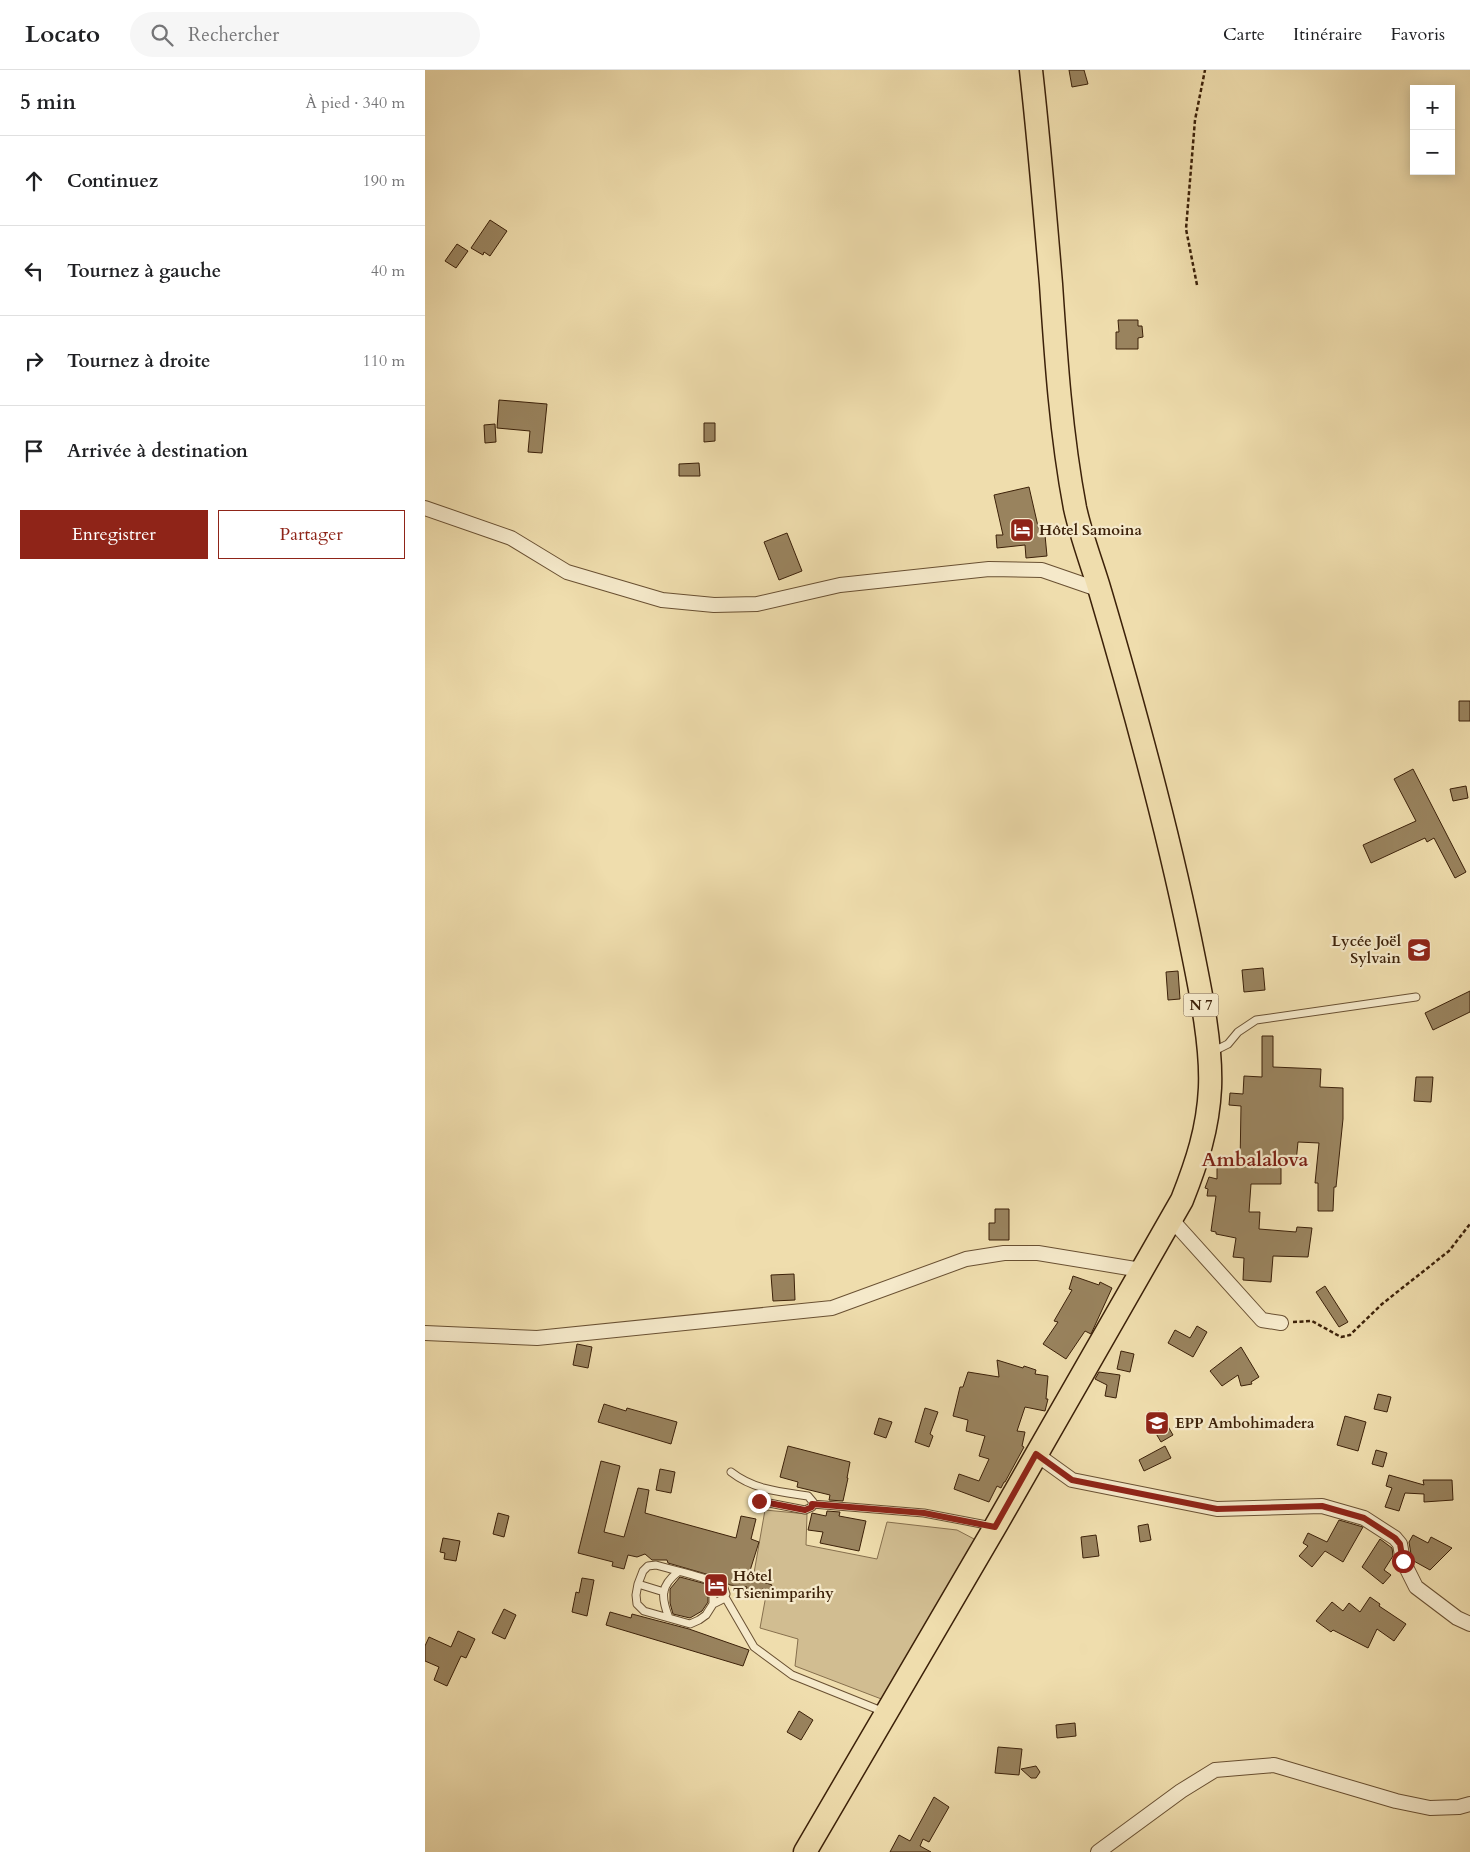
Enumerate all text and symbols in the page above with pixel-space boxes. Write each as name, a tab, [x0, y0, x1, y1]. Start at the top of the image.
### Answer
search box	[130, 12, 480, 57]
text: Locato	[25, 18, 100, 51]
icon: search	[148, 21, 176, 49]
text: Rechercher	[188, 22, 279, 48]
text: Carte	[1223, 22, 1265, 47]
text: Itinéraire	[1293, 22, 1362, 47]
text: Favoris	[1390, 22, 1445, 47]
map controls	[1410, 85, 1455, 175]
button: +	[1410, 85, 1455, 130]
text: 5 min	[20, 88, 76, 117]
text: À pied · 340 m	[305, 92, 405, 114]
button: −	[1410, 130, 1455, 175]
icon: ahead	[20, 167, 48, 195]
text: Continuez	[67, 168, 158, 194]
text: 190 m	[363, 170, 405, 192]
icon: left	[20, 257, 48, 285]
text: Tournez à gauche	[67, 258, 221, 284]
text: 40 m	[371, 260, 405, 282]
icon: right	[20, 347, 48, 375]
text: Tournez à droite	[67, 348, 210, 374]
text: 110 m	[363, 350, 405, 372]
icon: arrive	[20, 437, 48, 465]
text: Arrivée à destination	[67, 438, 248, 464]
button: Enregistrer	[20, 510, 208, 559]
button: Partager	[218, 510, 405, 559]
hotel icon: Hôtel Samoina	[1009, 517, 1035, 543]
place label: Hôtel Samoina	[1039, 520, 1142, 540]
place label: Lycée Joël Sylvain	[1332, 931, 1402, 968]
school or university icon: Lycée Joël Sylvain	[1406, 937, 1432, 963]
road number: N 7	[1183, 994, 1219, 1016]
district label: Ambalalova	[1201, 1146, 1309, 1173]
school or university icon: EPP Ambohimadera	[1144, 1410, 1170, 1436]
place label: EPP Ambohimadera	[1175, 1413, 1315, 1433]
route end	[748, 1490, 771, 1513]
route start	[1392, 1550, 1415, 1573]
place label: Hôtel Tsienimparihy	[733, 1566, 834, 1603]
hotel icon: Hôtel Tsienimparihy	[703, 1572, 729, 1598]

